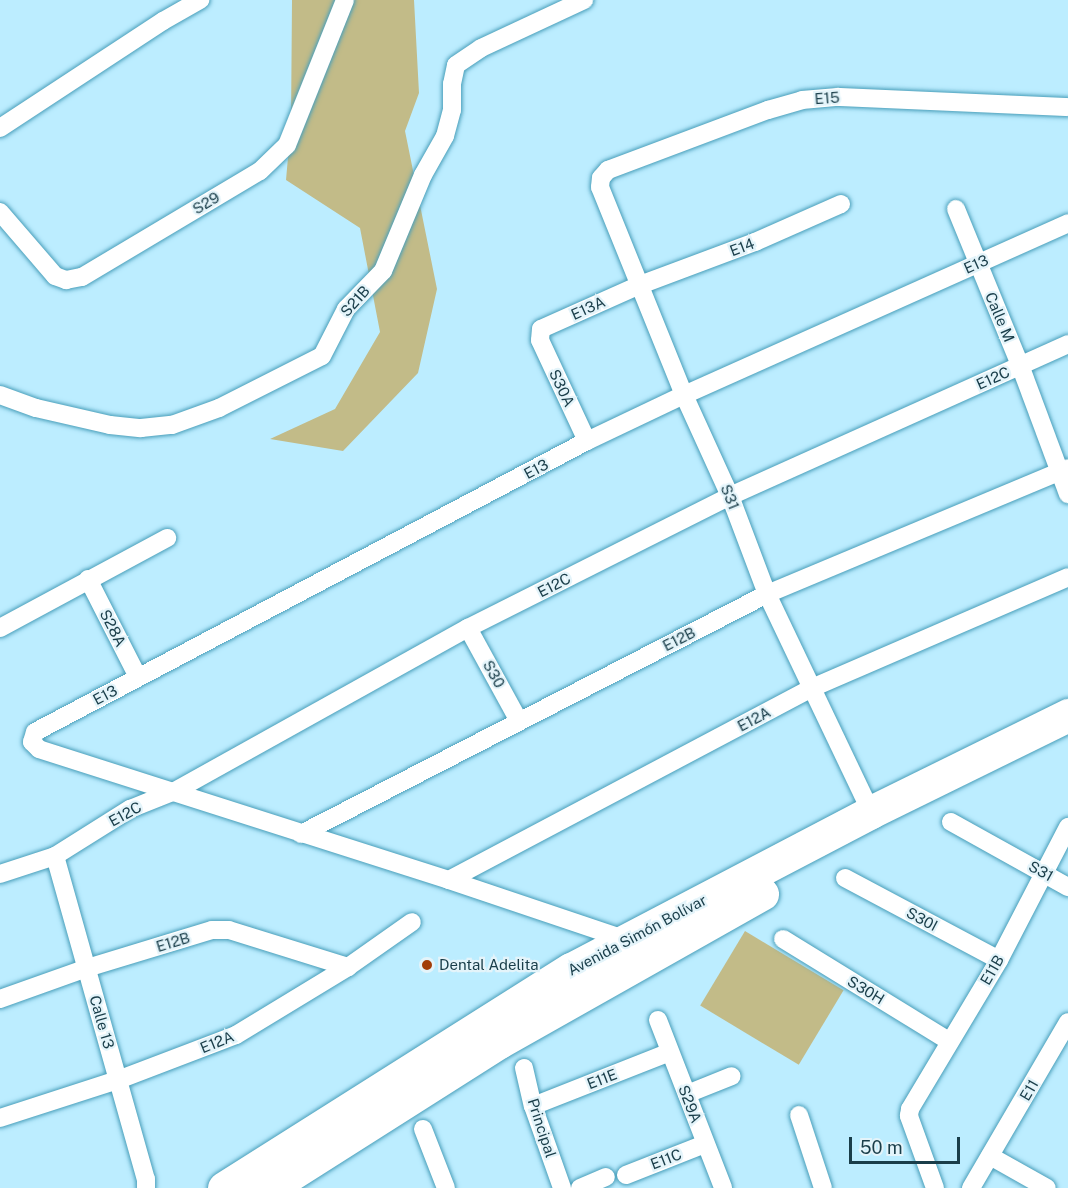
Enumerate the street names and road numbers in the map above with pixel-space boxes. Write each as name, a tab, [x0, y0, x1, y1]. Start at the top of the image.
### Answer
street label: E15	[814, 88, 840, 108]
street label: S29	[189, 188, 223, 218]
street label: E14	[727, 234, 757, 260]
street label: E13	[961, 251, 991, 277]
street label: S21B	[337, 282, 373, 320]
street label: Calle M	[981, 289, 1019, 345]
street label: E13A	[568, 293, 608, 323]
street label: E12C	[973, 363, 1013, 393]
street label: S30A	[546, 366, 578, 410]
street label: E13	[521, 455, 551, 483]
street label: S31	[717, 482, 743, 512]
street label: E12C	[534, 569, 574, 601]
street label: S28A	[96, 606, 130, 650]
street label: E12B	[660, 623, 698, 655]
street label: S30	[479, 657, 509, 691]
street label: E13	[90, 681, 120, 709]
street label: E12A	[734, 703, 774, 735]
street label: E12C	[105, 798, 145, 830]
street label: S31	[1025, 857, 1057, 885]
street label: Avenida Simón Bolívar	[564, 891, 710, 979]
street label: S30I	[903, 903, 941, 935]
street label: E12B	[154, 928, 192, 956]
street label: E11B	[976, 952, 1008, 988]
street label: S30H	[844, 972, 888, 1008]
street label: Calle 13	[86, 993, 118, 1051]
street label: E12A	[197, 1027, 237, 1057]
street label: E11E	[584, 1065, 620, 1093]
street label: E11	[1016, 1076, 1042, 1104]
street label: S29A	[675, 1083, 705, 1125]
street label: Principal	[524, 1096, 560, 1160]
street label: E11C	[648, 1145, 684, 1173]

